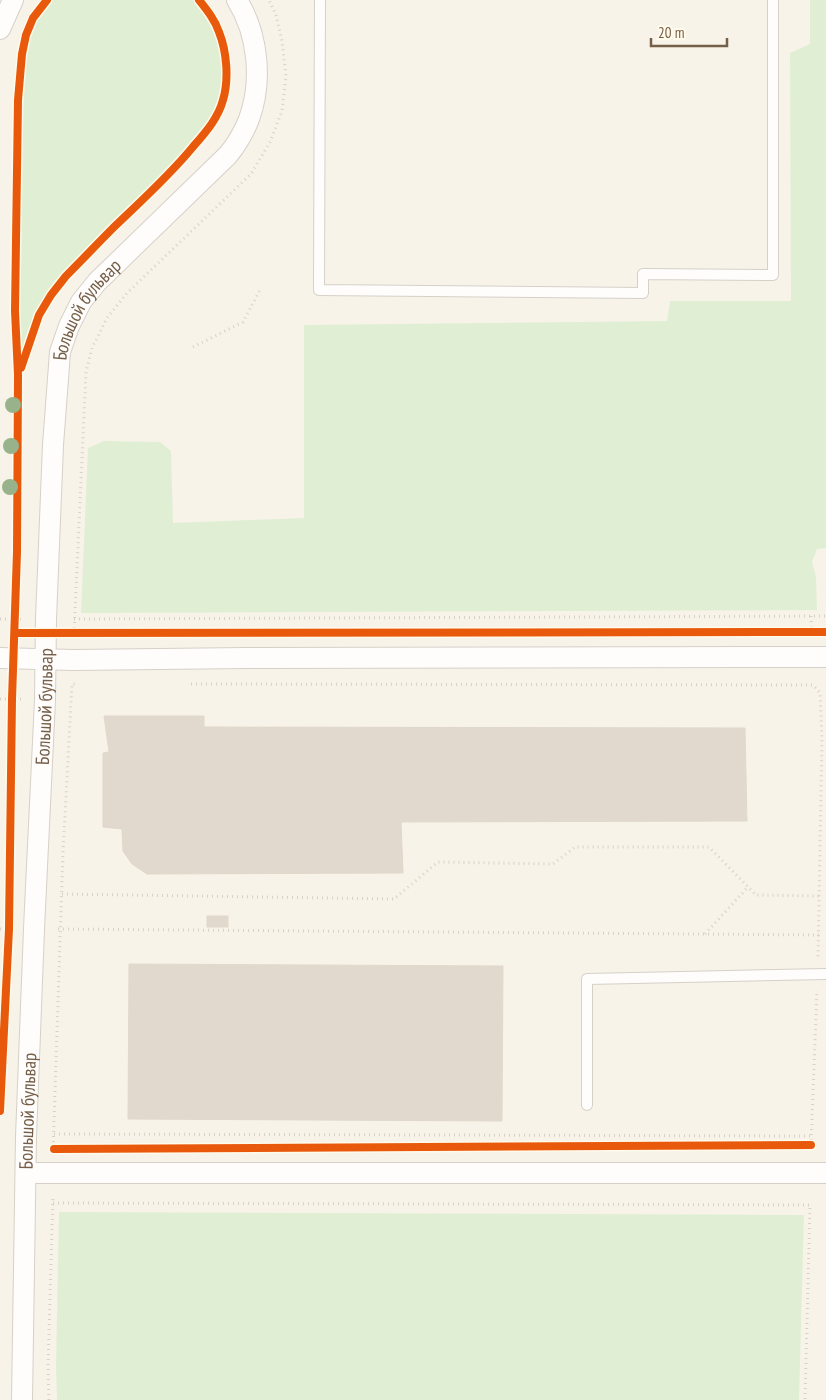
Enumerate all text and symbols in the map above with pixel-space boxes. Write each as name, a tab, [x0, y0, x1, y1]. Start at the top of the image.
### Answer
scale bar	[651, 15, 727, 47]
text: 20 m	[658, 23, 684, 42]
street label: Большой бульвар	[47, 253, 126, 361]
street label: Большой бульвар	[30, 648, 58, 765]
street label: Большой бульвар	[14, 1052, 41, 1170]

